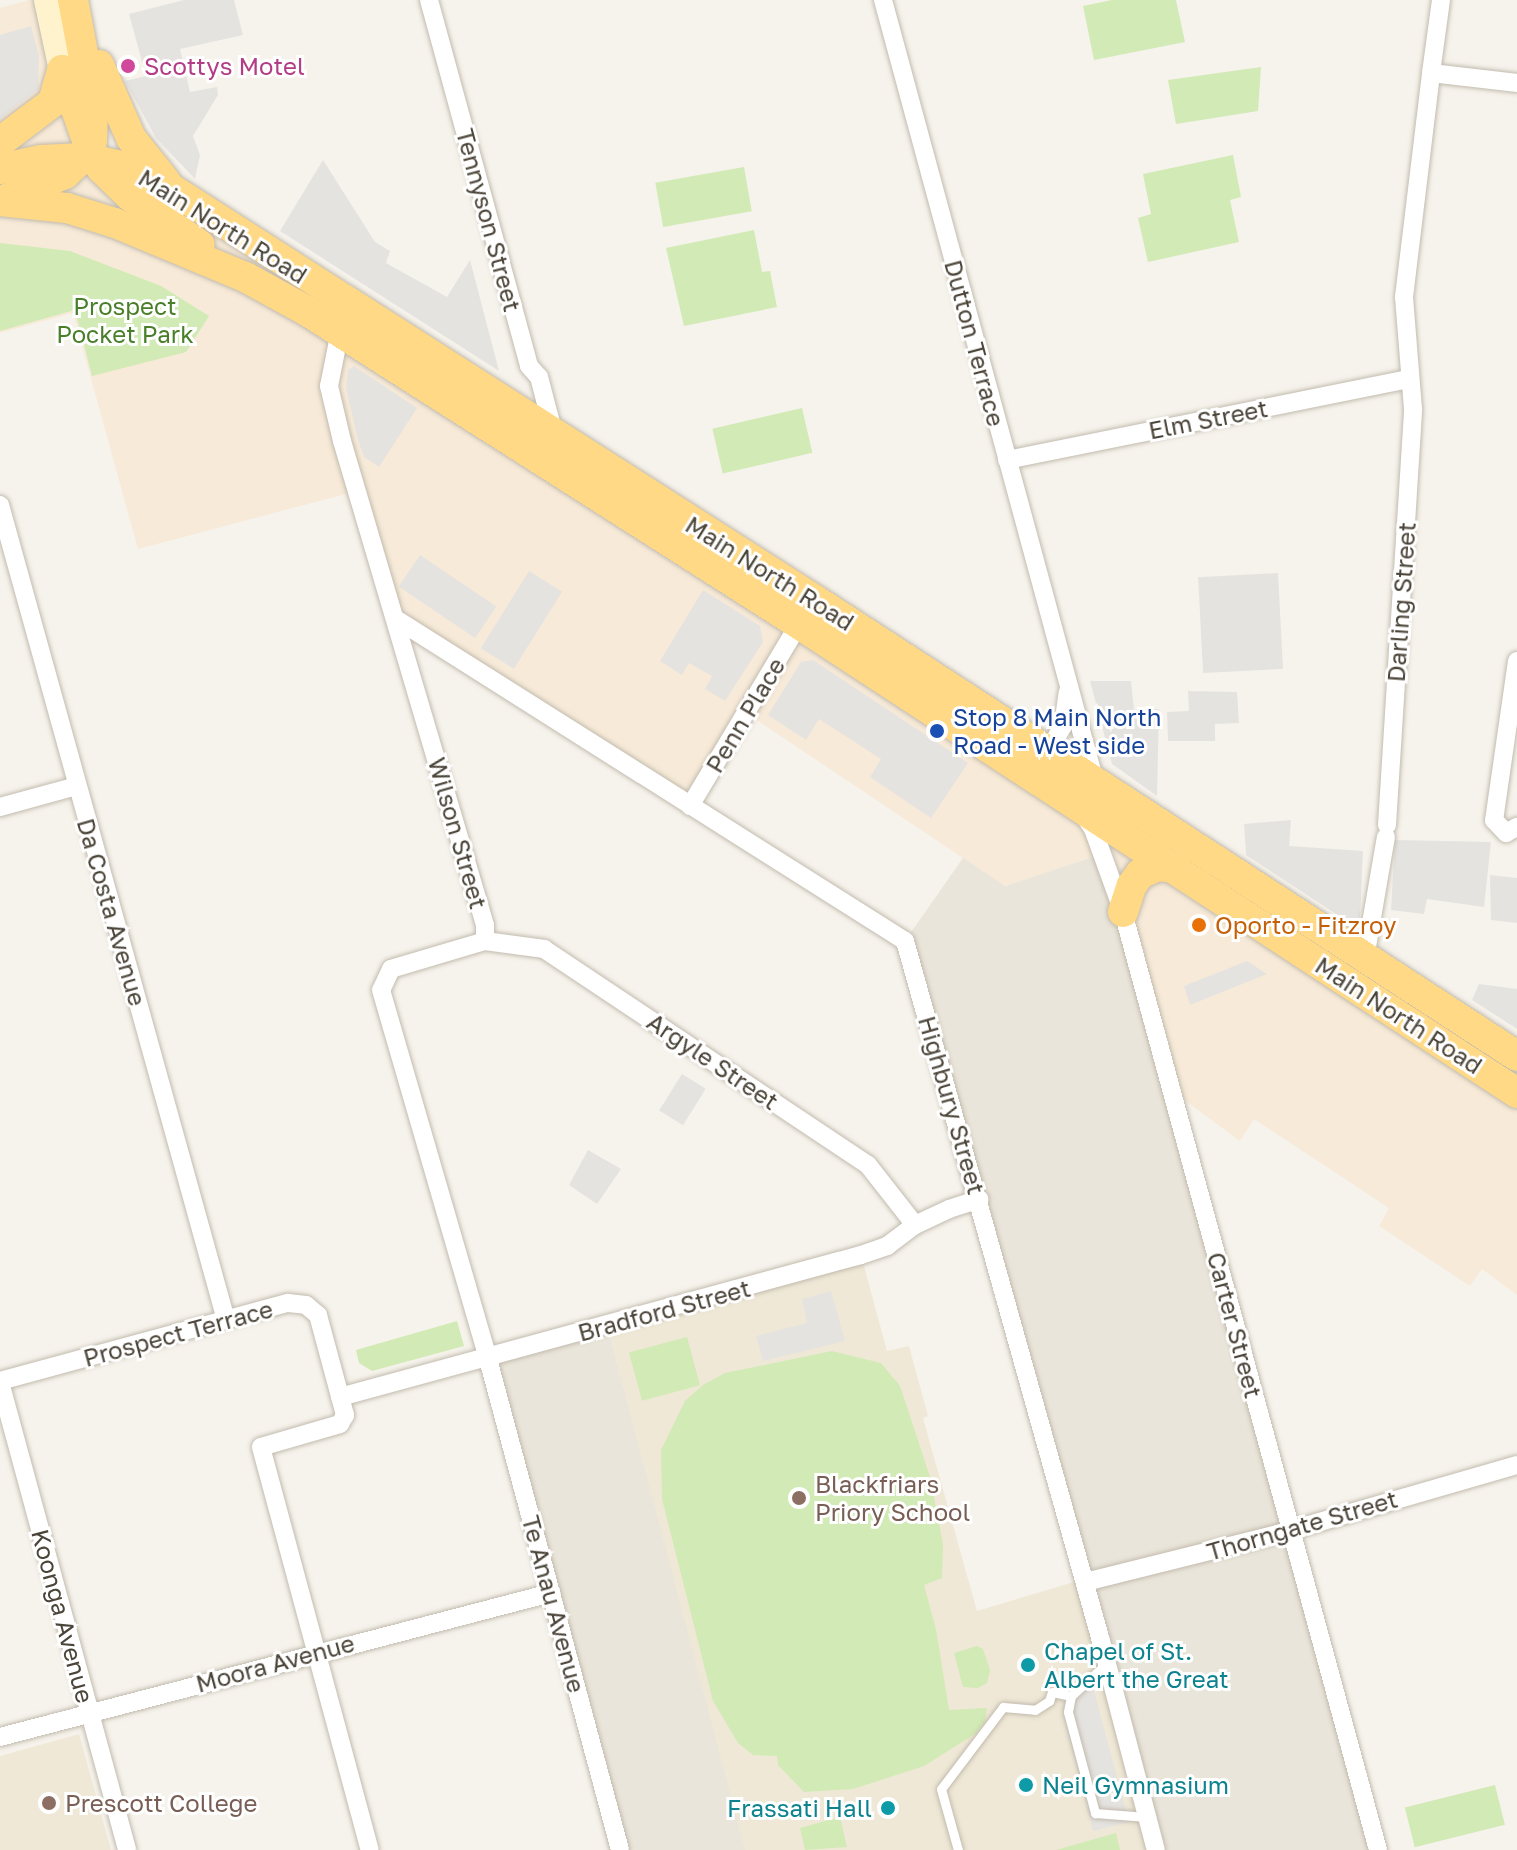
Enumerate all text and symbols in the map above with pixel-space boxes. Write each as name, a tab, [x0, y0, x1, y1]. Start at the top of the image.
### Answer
place label: Scottys Motel	[144, 52, 305, 80]
marker: Scottys Motel	[119, 57, 137, 75]
street label: Tennyson Street	[451, 125, 527, 315]
street label: Main North Road	[134, 163, 312, 289]
street label: Dutton Terrace	[939, 257, 1011, 429]
park label: Prospect Pocket Park	[56, 292, 194, 348]
street label: Elm Street	[1146, 393, 1270, 445]
street label: Main North Road	[681, 510, 859, 636]
street label: Darling Street	[1381, 521, 1421, 683]
street label: Penn Place	[699, 652, 791, 778]
place label: Stop 8 Main North Road - West side	[953, 703, 1162, 759]
marker: Stop 8 Main North Road - West side	[928, 722, 946, 740]
street label: Wilson Street	[423, 754, 493, 912]
street label: Da Costa Avenue	[71, 815, 153, 1009]
place label: Oporto - Fitzroy	[1215, 911, 1396, 939]
marker: Oporto - Fitzroy	[1190, 916, 1208, 934]
street label: Main North Road	[1310, 950, 1488, 1080]
street label: Argyle Street	[642, 1007, 784, 1115]
street label: Highbury Street	[913, 1013, 991, 1197]
street label: Carter Street	[1202, 1249, 1268, 1401]
street label: Bradford Street	[575, 1273, 753, 1347]
street label: Prospect Terrace	[80, 1294, 276, 1372]
place label: Blackfriars Priory School	[815, 1470, 970, 1526]
street label: Thorngate Street	[1203, 1484, 1401, 1566]
marker: Blackfriars Priory School	[790, 1489, 808, 1507]
street label: Te Anau Avenue	[517, 1512, 591, 1696]
street label: Koonga Avenue	[26, 1526, 100, 1706]
street label: Moora Avenue	[193, 1628, 357, 1698]
place label: Chapel of St. Albert the Great	[1044, 1637, 1229, 1693]
marker: Chapel of St. Albert the Great	[1019, 1656, 1037, 1674]
place label: Neil Gymnasium	[1042, 1771, 1229, 1799]
marker: Neil Gymnasium	[1017, 1776, 1035, 1794]
place label: Prescott College	[65, 1789, 257, 1817]
marker: Prescott College	[40, 1794, 58, 1812]
place label: Frassati Hall	[727, 1794, 872, 1822]
marker: Frassati Hall	[879, 1799, 897, 1817]

